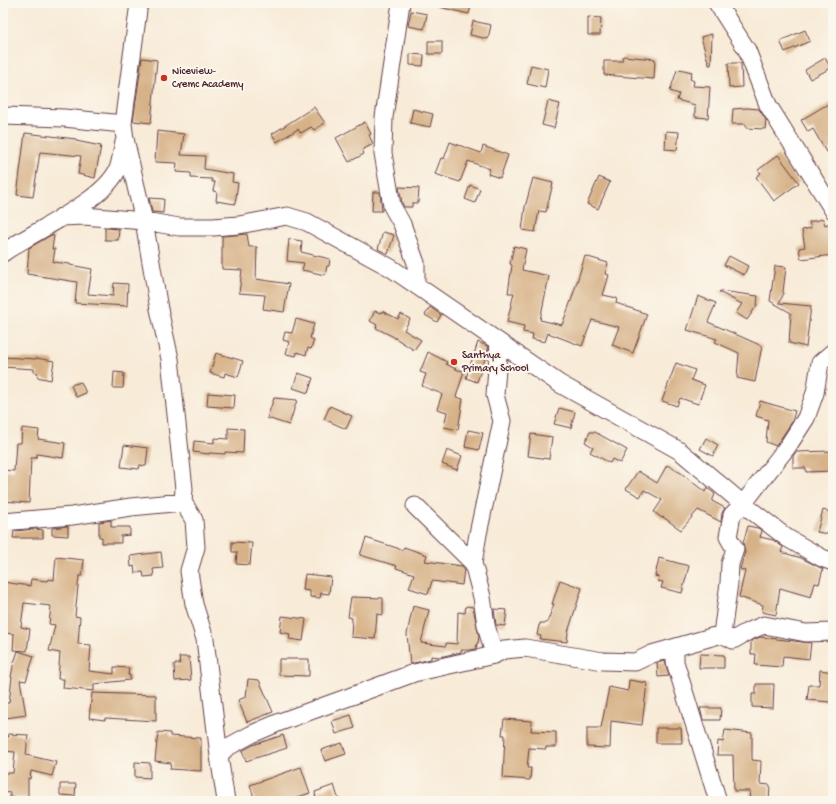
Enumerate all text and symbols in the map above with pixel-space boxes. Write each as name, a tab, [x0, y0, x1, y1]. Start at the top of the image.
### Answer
place label: Niceview- Cremc Academy	[172, 66, 244, 91]
marker: Niceview- Cremc Academy	[159, 73, 169, 83]
place label: Santhya Primary School	[461, 350, 529, 375]
marker: Santhya Primary School	[449, 357, 459, 367]

